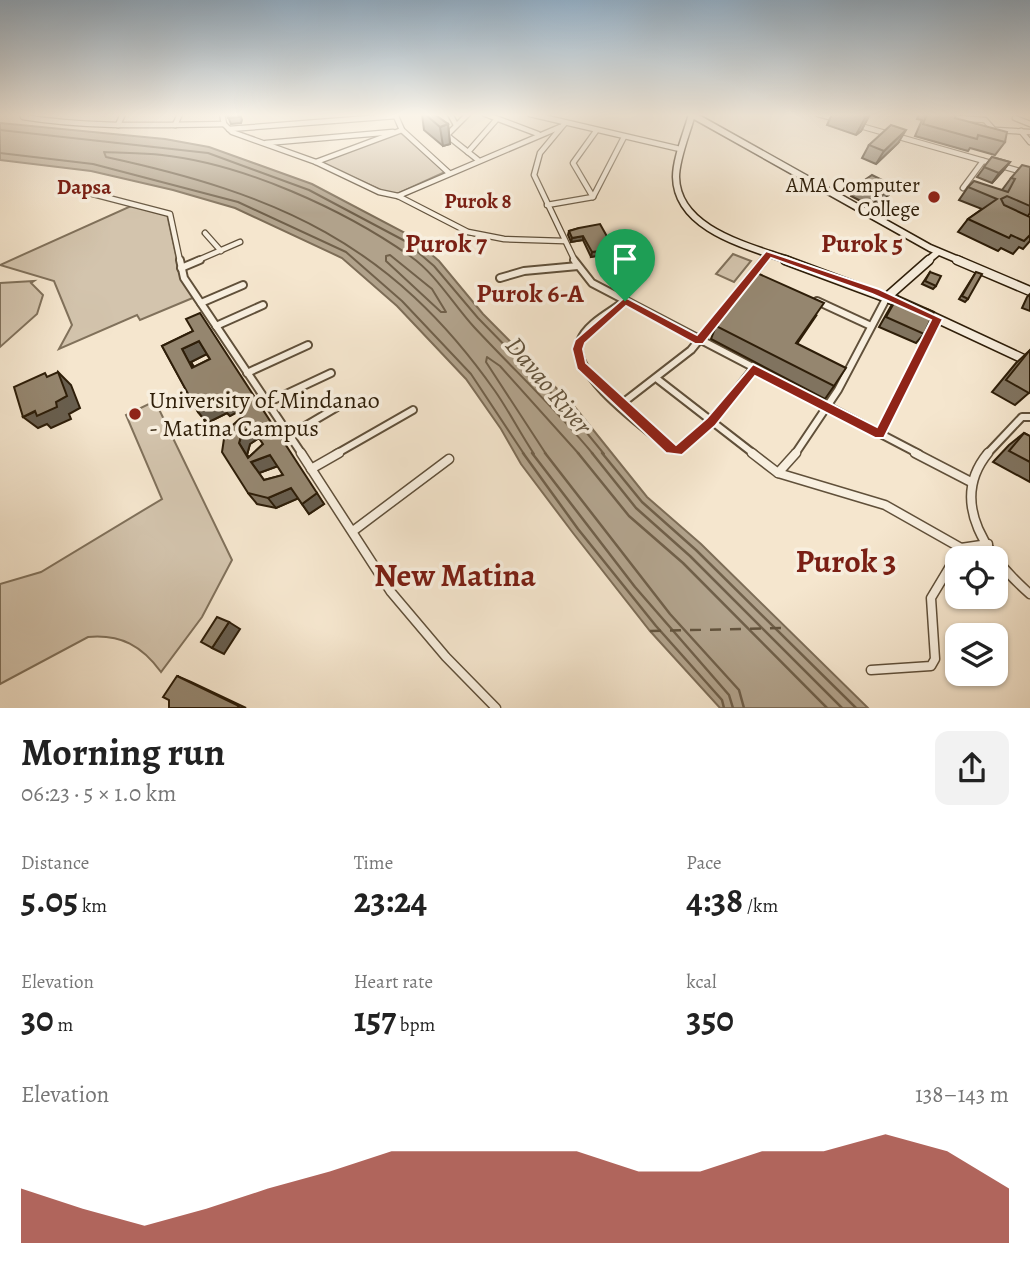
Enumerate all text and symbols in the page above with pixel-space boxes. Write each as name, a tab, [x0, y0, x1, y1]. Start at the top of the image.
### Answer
place label: AMA Computer College	[785, 171, 920, 223]
district label: Dapsa	[57, 173, 112, 201]
district label: Purok 8	[444, 187, 512, 215]
marker: AMA Computer College	[926, 189, 942, 205]
district label: Purok 7	[405, 226, 488, 261]
district label: Purok 5	[821, 226, 903, 261]
pin	[595, 229, 655, 301]
icon: arrive	[606, 240, 644, 278]
district label: Purok 6-A	[476, 276, 584, 311]
water label: Davao River	[497, 329, 600, 442]
place label: University of Mindanao - Matina Campus	[149, 384, 380, 444]
marker: University of Mindanao - Matina Campus	[127, 406, 143, 422]
district label: Purok 3	[795, 539, 897, 583]
map controls	[945, 546, 1008, 686]
button: locate	[945, 546, 1008, 609]
district label: New Matina	[374, 553, 537, 597]
button: layers	[945, 623, 1008, 686]
text: Morning run	[21, 726, 225, 778]
button: share	[935, 731, 1009, 805]
text: 06:23 · 5 × 1.0 km	[21, 778, 176, 809]
text: Distance	[21, 850, 89, 876]
text: Time	[354, 850, 393, 876]
text: Pace	[686, 850, 722, 876]
text: 5.05	[21, 876, 78, 924]
text: 23:24	[354, 876, 427, 924]
text: 4:38	[686, 876, 743, 924]
text: km	[78, 893, 107, 919]
text: /km	[743, 893, 778, 919]
text: Elevation	[21, 969, 94, 995]
text: Heart rate	[354, 969, 433, 995]
text: kcal	[686, 969, 717, 995]
text: 30	[21, 995, 54, 1043]
text: 157	[354, 995, 396, 1043]
text: 350	[686, 995, 734, 1043]
text: m	[54, 1012, 73, 1038]
text: bpm	[396, 1012, 435, 1038]
text: Elevation	[21, 1079, 109, 1110]
text: 138–143 m	[915, 1079, 1009, 1110]

